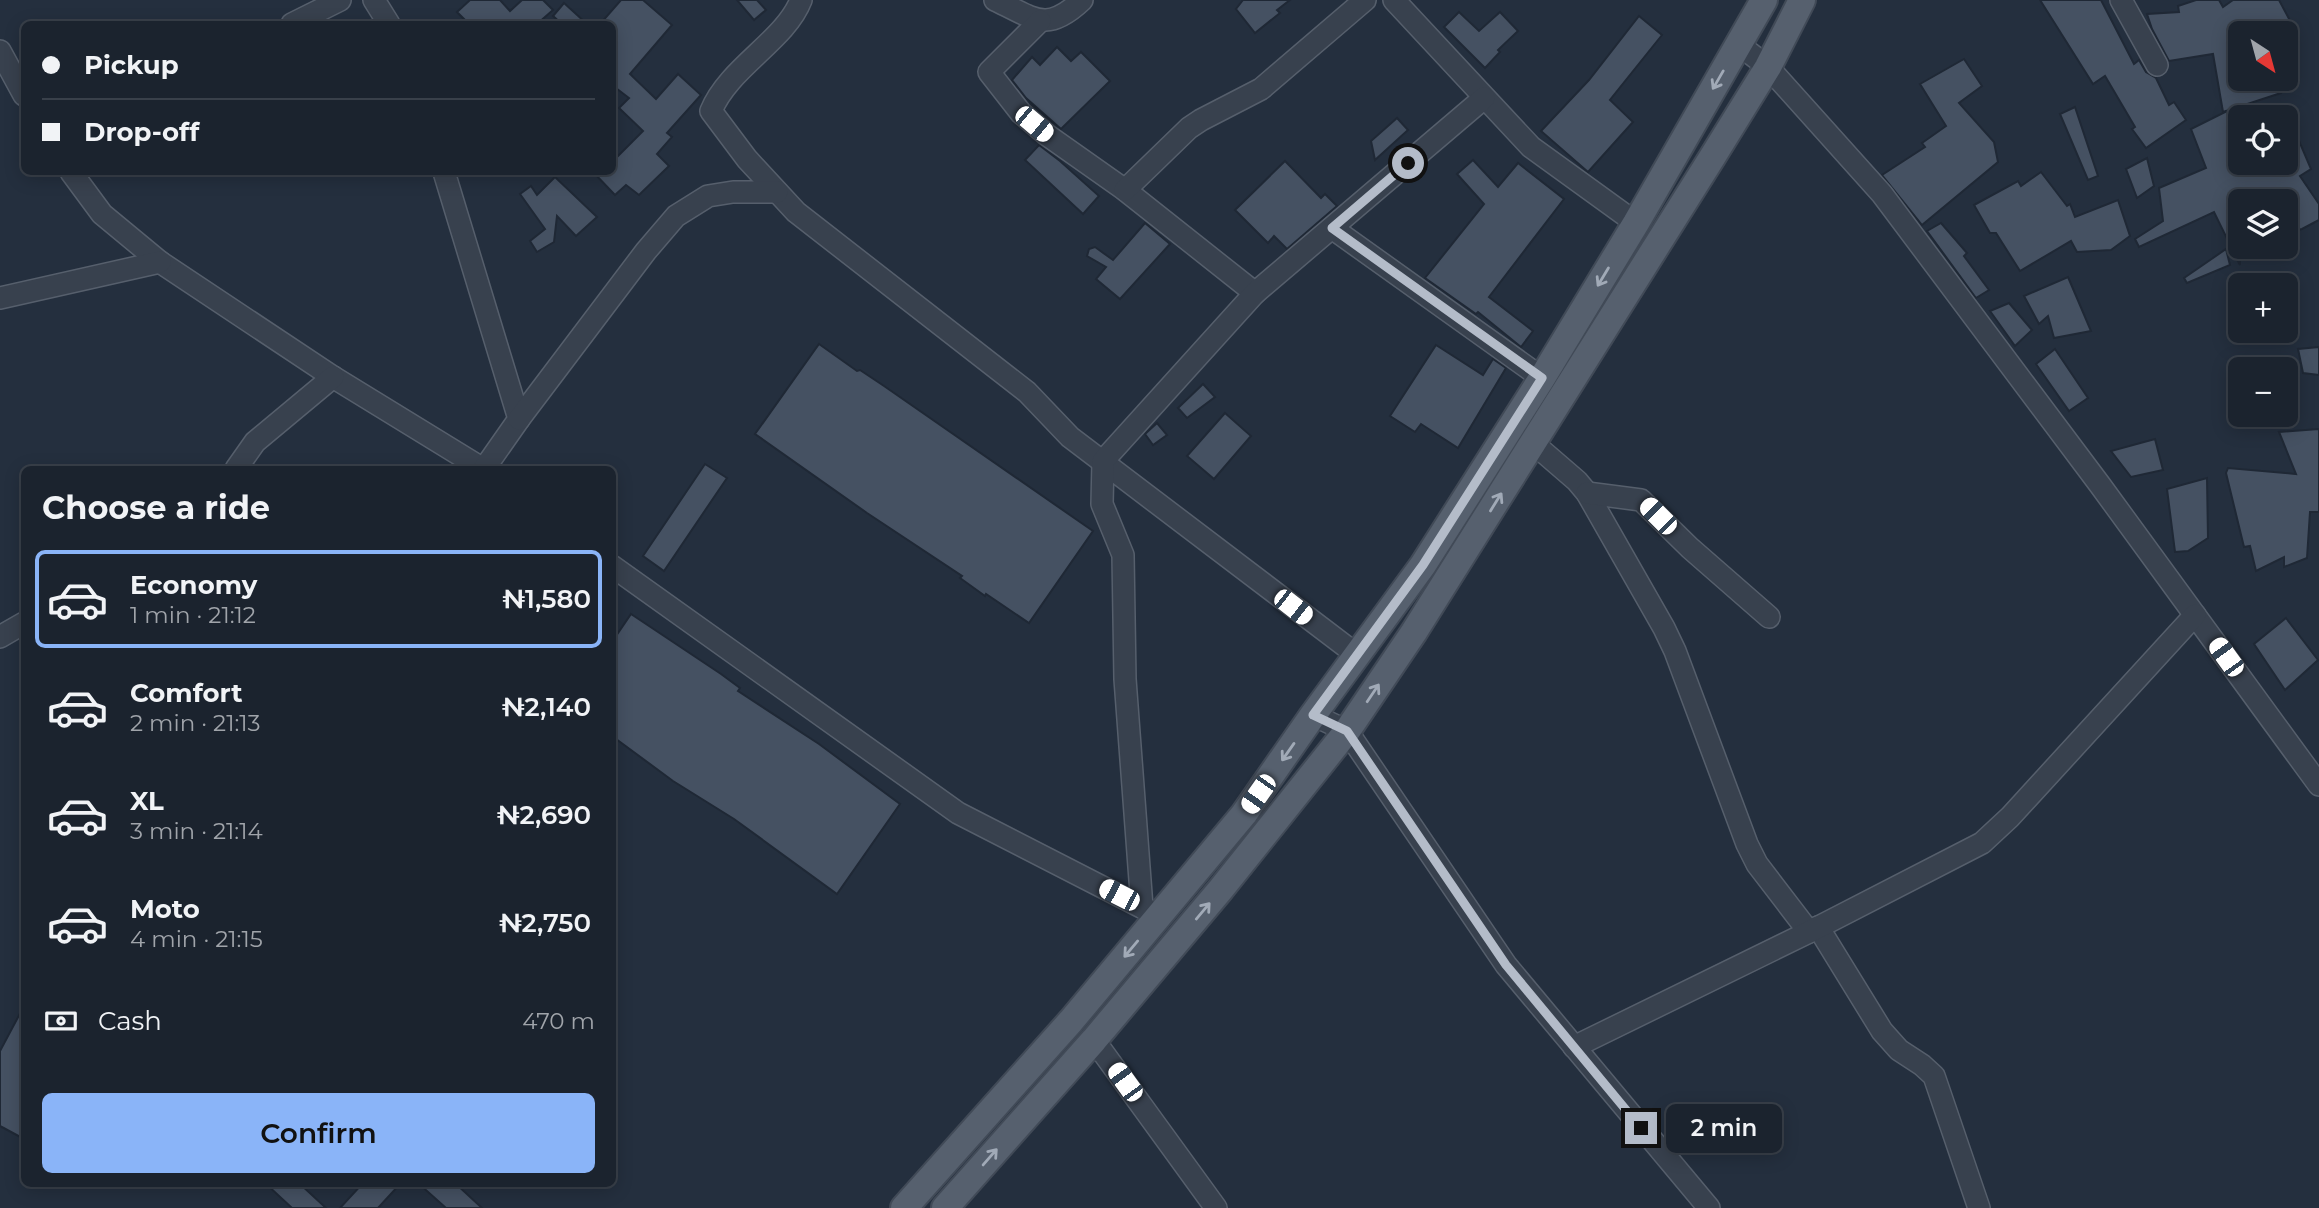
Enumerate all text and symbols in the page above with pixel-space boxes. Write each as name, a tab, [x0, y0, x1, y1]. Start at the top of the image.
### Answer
north arrow	[2228, 21, 2298, 91]
map controls	[2228, 21, 2298, 427]
text: Pickup	[84, 49, 179, 81]
one-way arrow	[1710, 70, 1724, 90]
car	[1012, 102, 1057, 146]
button: locate	[2228, 105, 2298, 175]
text: Drop-off	[84, 116, 199, 148]
route start	[1392, 147, 1424, 179]
button: layers	[2228, 189, 2298, 259]
one-way arrow	[1596, 266, 1610, 286]
button: +	[2228, 273, 2298, 343]
button: −	[2228, 357, 2298, 427]
text: Choose a ride	[42, 488, 270, 527]
one-way arrow	[1490, 492, 1504, 512]
car	[1636, 494, 1681, 538]
icon: car	[46, 568, 109, 631]
text: Economy	[130, 569, 257, 601]
text: ₦1,580	[502, 583, 591, 615]
car	[1270, 586, 1317, 628]
text: 1 min · 21:12	[130, 601, 256, 629]
car	[2206, 634, 2247, 680]
icon: car	[46, 676, 109, 739]
text: Comfort	[130, 677, 242, 709]
one-way arrow	[1366, 684, 1380, 703]
text: ₦2,140	[502, 691, 591, 723]
text: 2 min · 21:13	[130, 709, 261, 737]
one-way arrow	[1281, 742, 1295, 761]
car	[1238, 771, 1279, 817]
icon: car	[46, 784, 109, 847]
text: XL	[130, 785, 164, 817]
text: ₦2,690	[497, 799, 591, 831]
text: 3 min · 21:14	[130, 817, 263, 845]
car	[1096, 876, 1143, 914]
icon: car	[46, 892, 109, 955]
text: Moto	[130, 893, 200, 925]
one-way arrow	[1195, 902, 1210, 920]
text: ₦2,750	[499, 907, 591, 939]
text: 4 min · 21:15	[130, 925, 263, 953]
one-way arrow	[1124, 940, 1139, 958]
icon: cash	[42, 1002, 80, 1040]
text: Cash	[98, 1005, 162, 1037]
text: 470 m	[522, 1007, 595, 1035]
car	[1105, 1059, 1146, 1105]
button: Confirm	[42, 1093, 595, 1173]
callout: 2 min	[1666, 1104, 1781, 1152]
route end	[1625, 1112, 1657, 1144]
text: 2 min	[1691, 1114, 1757, 1142]
one-way arrow	[982, 1148, 998, 1166]

